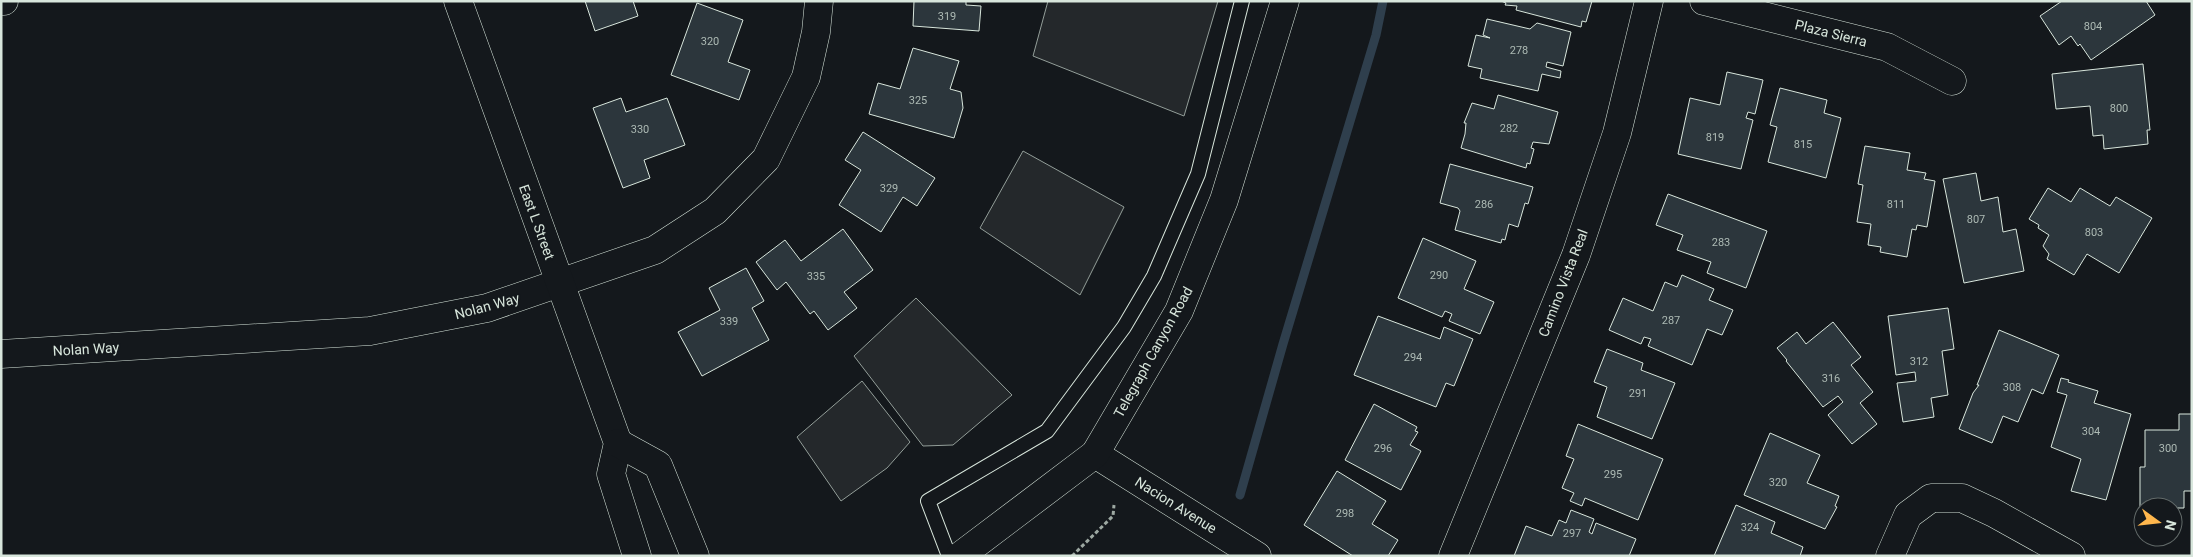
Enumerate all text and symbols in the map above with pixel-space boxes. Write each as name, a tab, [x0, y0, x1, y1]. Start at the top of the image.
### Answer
house number: 319	[938, 10, 956, 23]
street label: Plaza Sierra	[1793, 16, 1869, 50]
house number: 804	[2084, 20, 2102, 33]
house number: 320	[701, 35, 719, 48]
house number: 278	[1510, 44, 1528, 57]
house number: 325	[909, 94, 927, 107]
house number: 800	[2110, 102, 2128, 115]
house number: 282	[1500, 122, 1518, 135]
house number: 330	[631, 123, 649, 136]
house number: 819	[1706, 131, 1724, 144]
house number: 815	[1794, 138, 1812, 151]
street label: East L Street	[516, 182, 558, 262]
house number: 329	[880, 182, 898, 195]
house number: 286	[1475, 198, 1493, 211]
house number: 811	[1887, 198, 1905, 211]
house number: 807	[1967, 213, 1985, 226]
house number: 803	[2085, 226, 2103, 239]
street label: Camino Vista Real	[1535, 227, 1591, 339]
house number: 283	[1712, 236, 1730, 249]
house number: 290	[1430, 269, 1448, 282]
house number: 335	[807, 270, 825, 283]
street label: Telegraph Canyon Road	[1110, 284, 1196, 420]
street label: Nolan Way	[453, 290, 522, 322]
house number: 287	[1662, 314, 1680, 327]
house number: 339	[720, 315, 738, 328]
street label: Nolan Way	[52, 339, 120, 359]
house number: 294	[1404, 351, 1422, 364]
house number: 312	[1910, 355, 1928, 368]
house number: 316	[1822, 372, 1840, 385]
house number: 308	[2003, 381, 2021, 394]
house number: 291	[1629, 387, 1647, 400]
house number: 304	[2082, 425, 2100, 438]
house number: 296	[1374, 442, 1392, 455]
house number: 300	[2159, 442, 2177, 455]
house number: 295	[1604, 468, 1622, 481]
street label: Nacion Avenue	[1132, 473, 1220, 537]
house number: 320	[1769, 476, 1787, 489]
north arrow	[2133, 497, 2183, 547]
house number: 298	[1336, 507, 1354, 520]
text: N	[2162, 519, 2180, 532]
house number: 324	[1741, 521, 1759, 534]
house number: 297	[1563, 527, 1581, 540]

